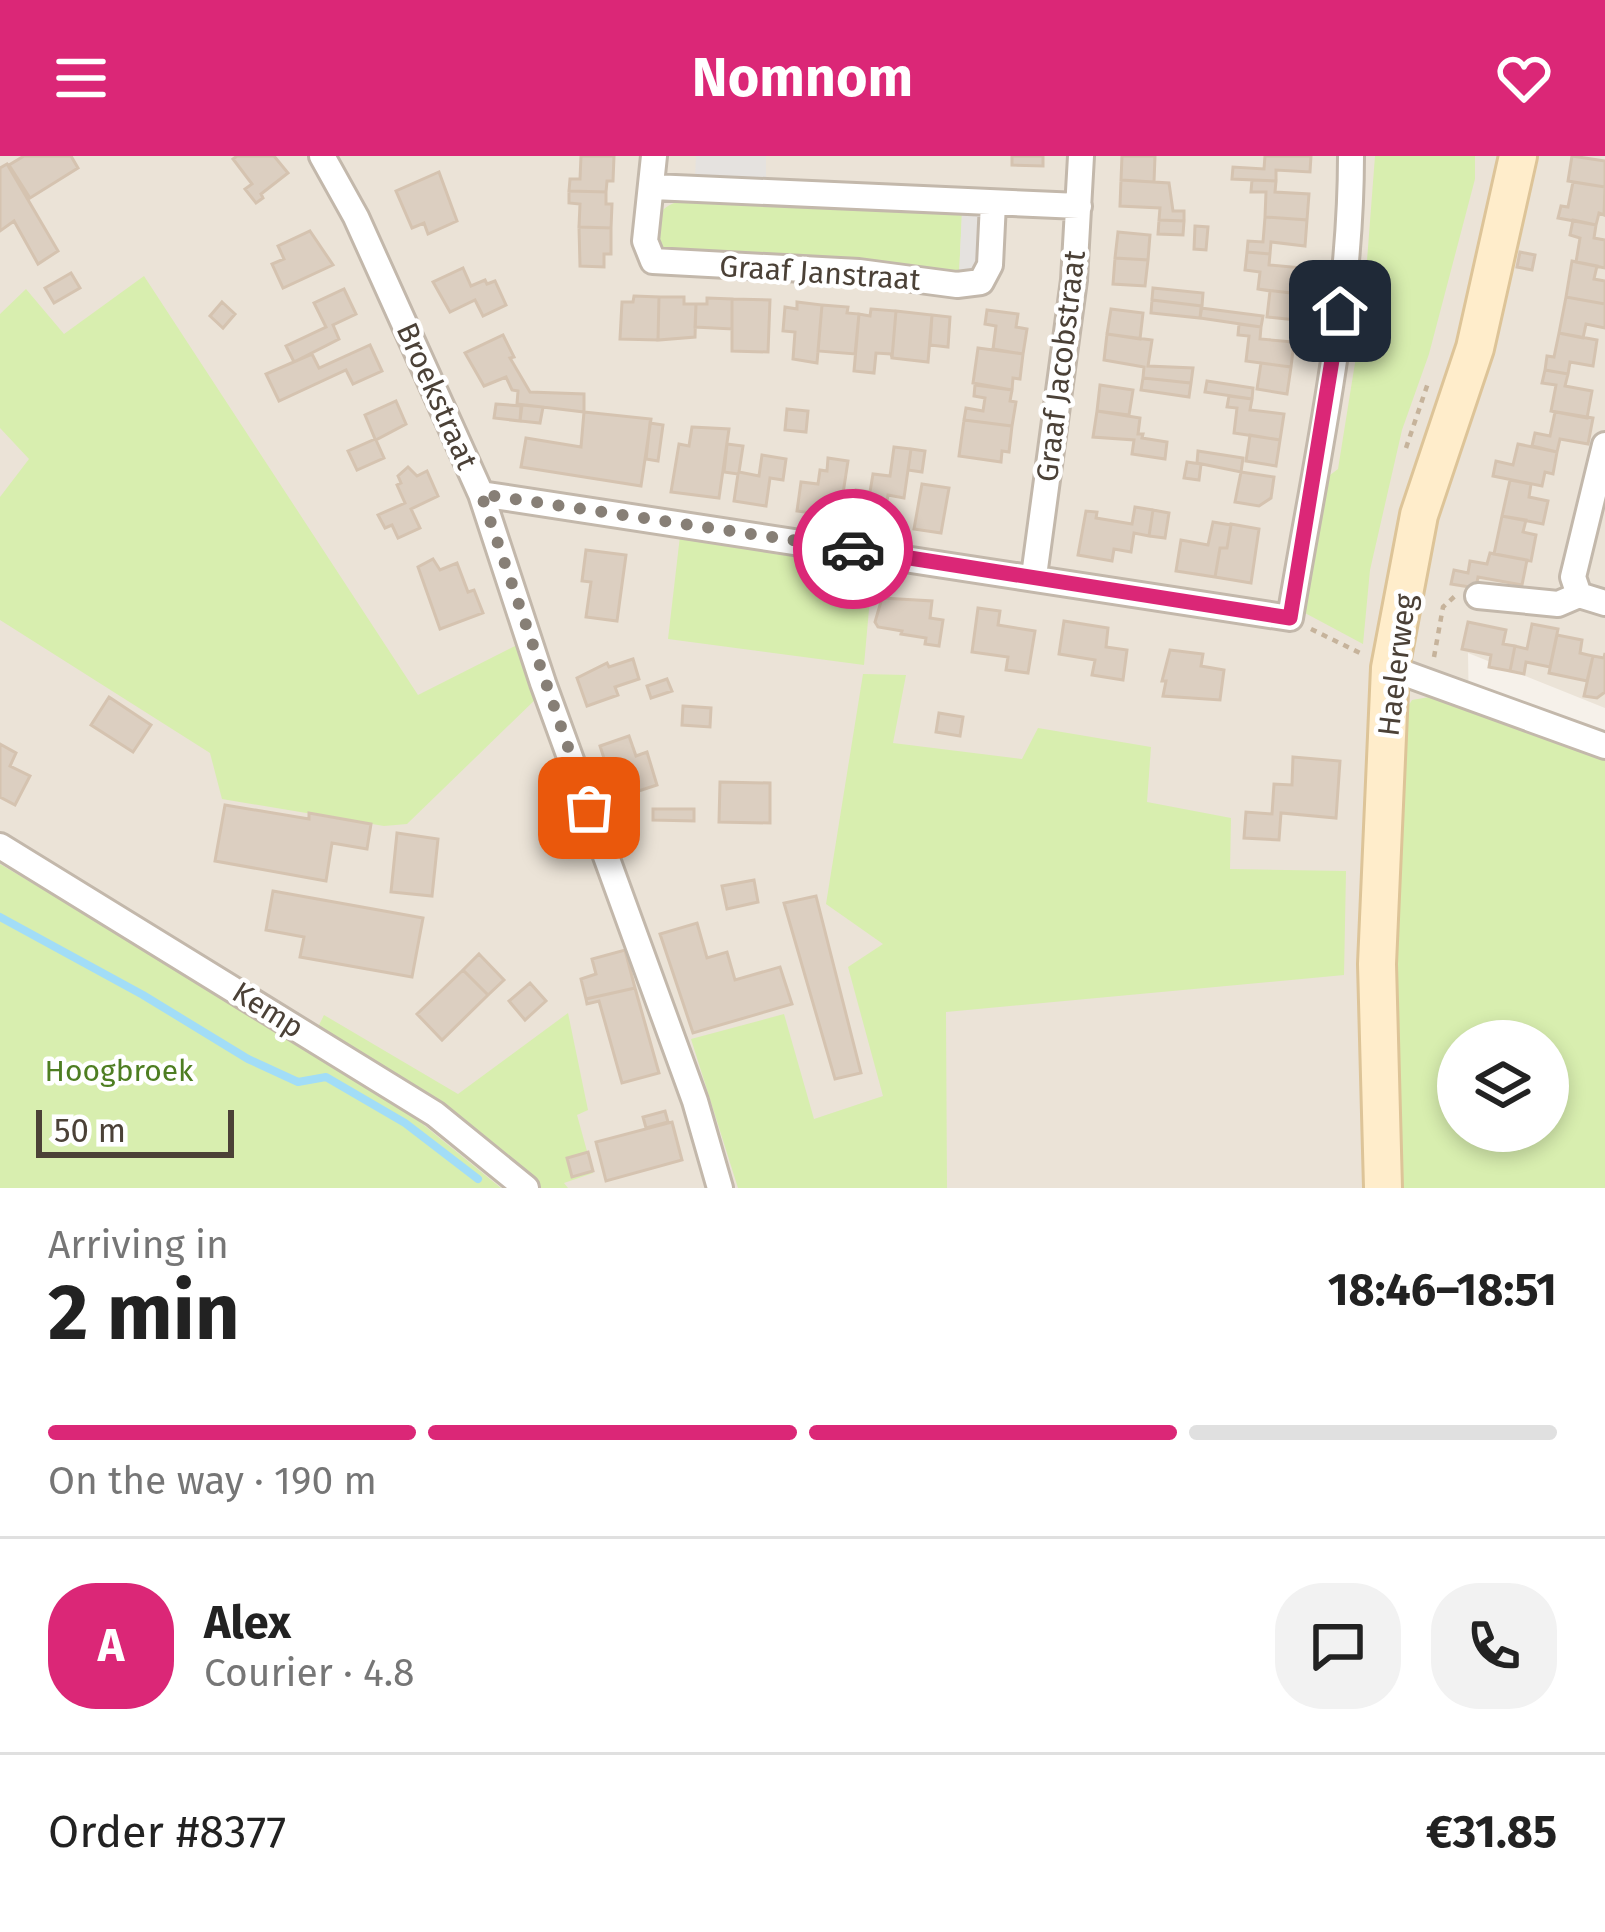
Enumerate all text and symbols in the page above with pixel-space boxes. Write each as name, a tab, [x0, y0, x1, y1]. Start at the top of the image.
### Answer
icon: menu	[48, 45, 114, 111]
icon: heart	[1491, 45, 1557, 111]
text: Nomnom	[692, 46, 913, 110]
street label: Graaf Janstraat	[718, 248, 922, 298]
street label: Graaf Jacobstraat	[1029, 248, 1093, 484]
pin	[1289, 260, 1391, 362]
icon: home	[1307, 278, 1373, 344]
street label: Broekstraat	[389, 317, 485, 475]
courier	[793, 489, 913, 609]
icon: car	[820, 516, 886, 582]
street label: Haelerweg	[1370, 591, 1424, 738]
pin	[538, 757, 640, 859]
icon: bag	[556, 775, 622, 841]
street label: Kemp	[226, 974, 310, 1046]
map controls	[1437, 1020, 1569, 1152]
button: layers	[1437, 1020, 1569, 1152]
park label: Hoogbroek	[45, 1053, 194, 1089]
scale bar	[36, 1104, 234, 1157]
text: 50 m	[54, 1111, 126, 1151]
text: Arriving in	[48, 1222, 229, 1268]
text: 18:46–18:51	[1328, 1263, 1557, 1317]
text: 2 min	[48, 1266, 240, 1360]
text: On the way · 190 m	[48, 1458, 377, 1504]
button: chat	[1275, 1583, 1401, 1709]
button: phone	[1431, 1583, 1557, 1709]
text: Alex	[204, 1596, 291, 1650]
text: A	[98, 1619, 124, 1673]
text: Courier · 4.8	[204, 1650, 415, 1696]
text: Order #8377	[48, 1805, 286, 1859]
text: €31.85	[1426, 1805, 1557, 1859]

